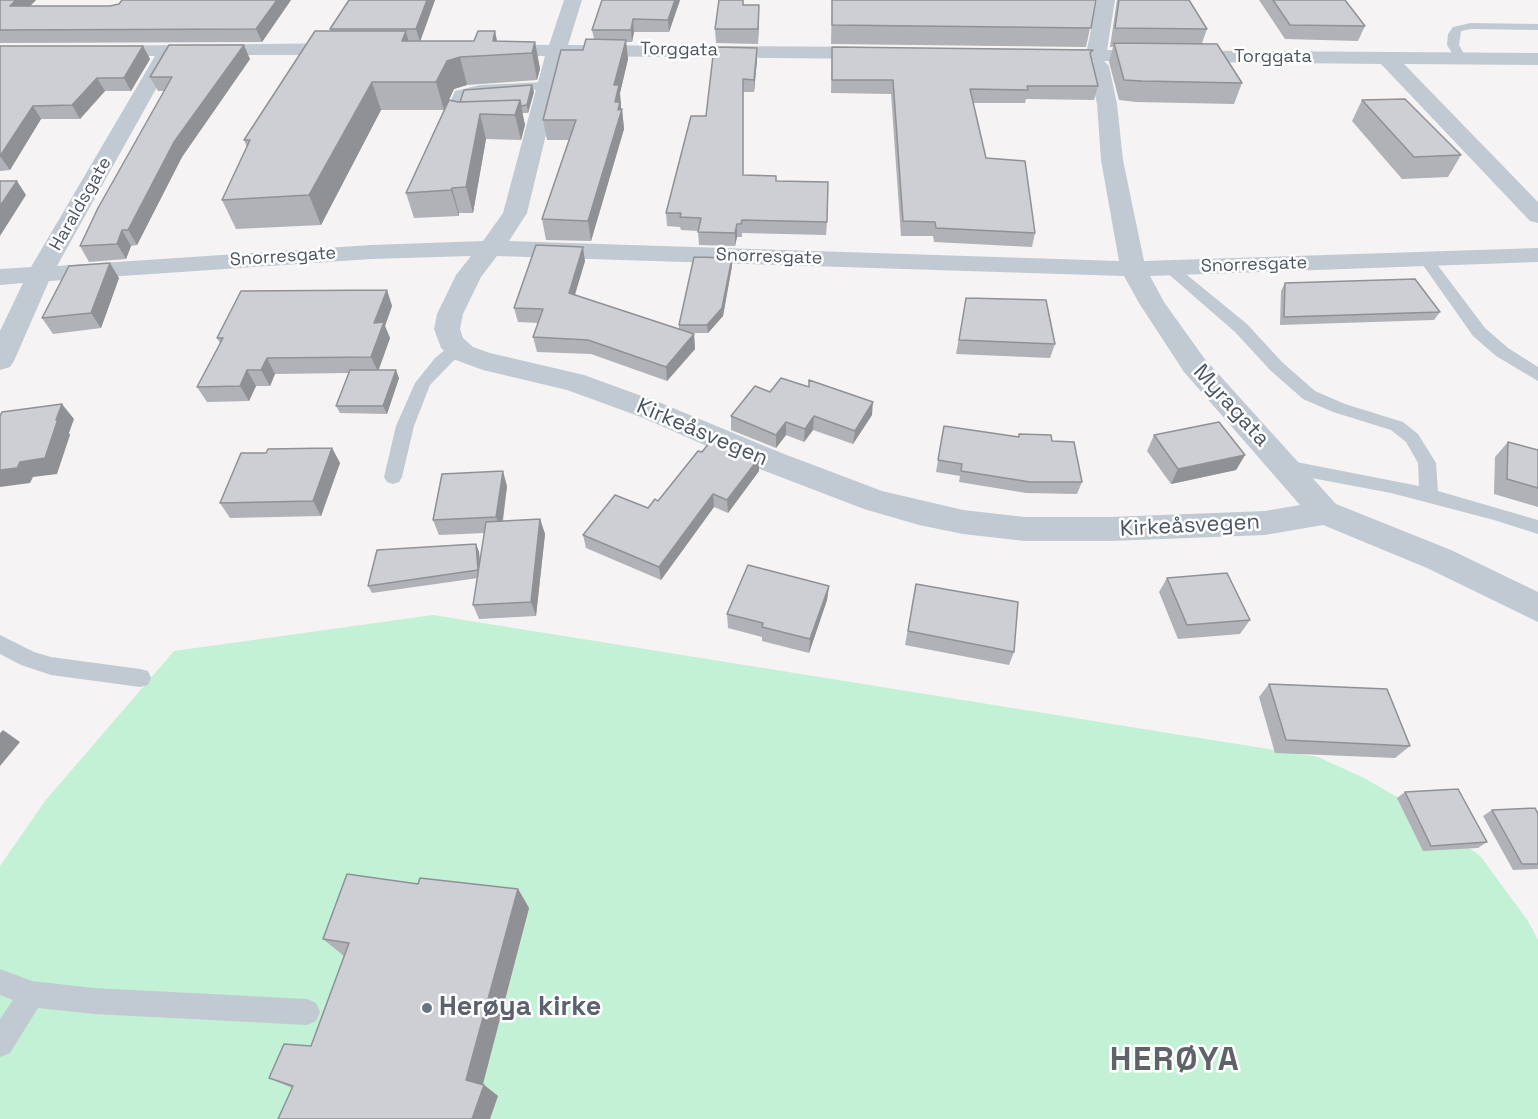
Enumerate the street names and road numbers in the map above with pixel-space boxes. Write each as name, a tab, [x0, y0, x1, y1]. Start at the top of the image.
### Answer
street label: Torggata	[640, 39, 718, 61]
street label: Torggata	[1234, 46, 1312, 68]
street label: Haraldsgate	[46, 153, 116, 255]
street label: Snorresgate	[229, 243, 337, 271]
street label: Snorresgate	[715, 244, 823, 270]
street label: Snorresgate	[1200, 252, 1308, 278]
street label: Myragata	[1187, 359, 1275, 453]
street label: Kirkeåsvegen	[632, 393, 772, 473]
street label: Kirkeåsvegen	[1119, 509, 1261, 543]

